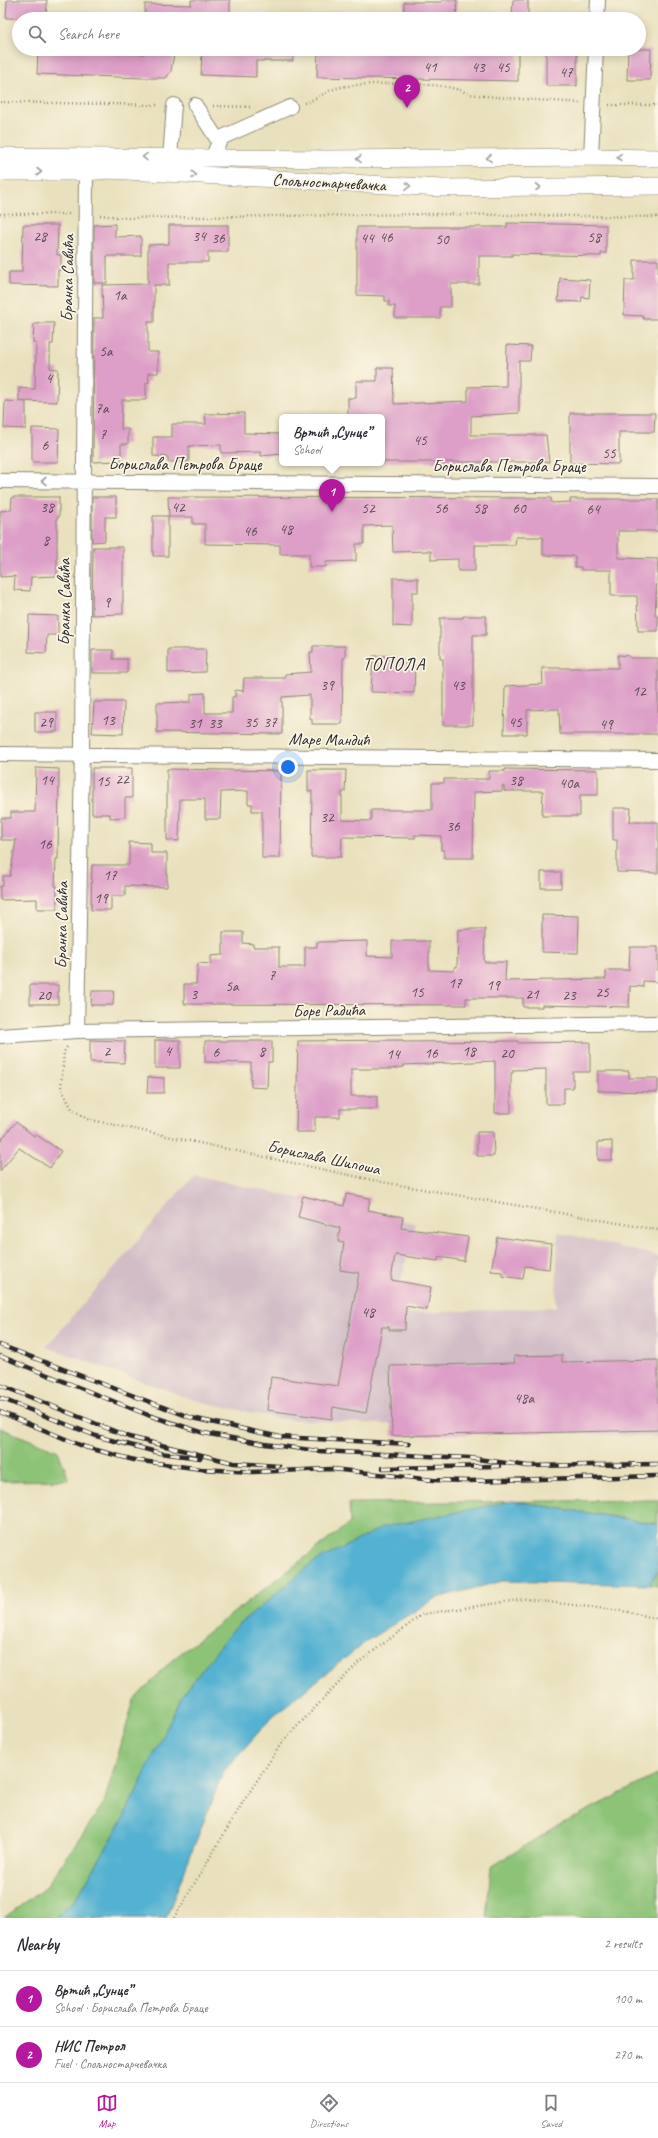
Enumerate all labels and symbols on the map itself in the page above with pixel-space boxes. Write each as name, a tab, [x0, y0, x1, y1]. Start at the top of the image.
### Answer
house number: 41	[423, 58, 438, 77]
house number: 43	[471, 58, 486, 77]
house number: 45	[496, 58, 511, 77]
house number: 47	[559, 63, 574, 82]
pin: 2	[394, 75, 420, 108]
one-way arrow	[142, 153, 148, 161]
one-way arrow	[616, 153, 622, 162]
one-way arrow	[486, 154, 492, 162]
one-way arrow	[356, 155, 362, 163]
one-way arrow	[36, 168, 42, 176]
street label: Спољностарчевачка	[272, 169, 387, 196]
one-way arrow	[191, 170, 197, 179]
one-way arrow	[405, 182, 411, 190]
one-way arrow	[535, 183, 541, 191]
house number: 28	[33, 227, 48, 246]
house number: 34	[192, 227, 207, 246]
house number: 46	[379, 228, 394, 247]
house number: 58	[587, 228, 602, 247]
house number: 36	[211, 229, 226, 248]
house number: 44	[360, 229, 375, 248]
house number: 50	[435, 230, 450, 249]
street label: Бранка Савића	[56, 233, 79, 322]
house number: 1a	[113, 286, 128, 305]
house number: 5a	[99, 342, 114, 361]
house number: 4	[46, 369, 54, 388]
house number: 7a	[95, 399, 110, 418]
house number: 7	[100, 425, 108, 444]
house number: 45	[413, 431, 428, 450]
house number: 6	[42, 436, 50, 455]
house number: 55	[602, 444, 617, 463]
street label: Борислава Петрова Браце	[108, 454, 263, 475]
street label: Борислава Петрова Браце	[432, 456, 587, 477]
one-way arrow	[41, 477, 47, 485]
pin: 1	[319, 479, 345, 512]
house number: 38	[40, 498, 55, 517]
house number: 42	[171, 498, 186, 517]
house number: 52	[361, 499, 376, 518]
house number: 56	[434, 499, 449, 518]
house number: 58	[473, 499, 488, 518]
house number: 60	[512, 499, 527, 518]
house number: 64	[586, 500, 601, 519]
house number: 48	[279, 520, 294, 539]
house number: 46	[243, 522, 258, 541]
house number: 8	[43, 531, 51, 550]
street label: Бранка Савића	[54, 557, 75, 646]
house number: 9	[104, 593, 112, 612]
district label: ТОПОЛА	[363, 653, 425, 675]
house number: 39	[320, 676, 335, 695]
house number: 43	[451, 676, 466, 695]
house number: 12	[632, 682, 647, 701]
house number: 13	[101, 711, 116, 730]
house number: 29	[39, 713, 54, 732]
house number: 35	[244, 713, 259, 732]
house number: 37	[263, 713, 278, 732]
house number: 45	[508, 713, 523, 732]
house number: 31	[188, 714, 203, 733]
house number: 33	[208, 714, 223, 733]
house number: 49	[599, 715, 614, 734]
street label: Маре Мандић	[288, 728, 370, 751]
your location	[278, 757, 298, 777]
house number: 22	[115, 770, 130, 789]
house number: 14	[40, 771, 55, 790]
house number: 38	[509, 771, 524, 790]
house number: 15	[96, 772, 111, 791]
house number: 40a	[559, 774, 580, 793]
house number: 32	[320, 808, 335, 827]
house number: 36	[446, 817, 461, 836]
house number: 16	[38, 835, 53, 854]
house number: 17	[103, 866, 118, 885]
street label: Бранка Савића	[50, 880, 73, 969]
house number: 19	[94, 889, 109, 908]
house number: 7	[269, 966, 277, 985]
house number: 17	[448, 974, 463, 993]
house number: 19	[486, 976, 501, 995]
house number: 5a	[225, 977, 240, 996]
house number: 15	[410, 983, 425, 1002]
house number: 25	[595, 983, 610, 1002]
house number: 3	[191, 985, 199, 1004]
house number: 21	[525, 985, 540, 1004]
house number: 20	[37, 986, 52, 1005]
house number: 23	[562, 986, 577, 1005]
street label: Боре Радића	[293, 999, 367, 1022]
house number: 2	[104, 1042, 112, 1061]
house number: 4	[165, 1042, 173, 1061]
house number: 8	[259, 1042, 267, 1061]
house number: 18	[462, 1042, 477, 1061]
house number: 6	[213, 1043, 221, 1062]
house number: 16	[424, 1044, 439, 1063]
house number: 20	[500, 1044, 515, 1063]
house number: 14	[386, 1045, 401, 1064]
street label: Борислава Шипоша	[266, 1135, 384, 1180]
house number: 48	[361, 1303, 376, 1322]
house number: 48a	[514, 1389, 535, 1408]

